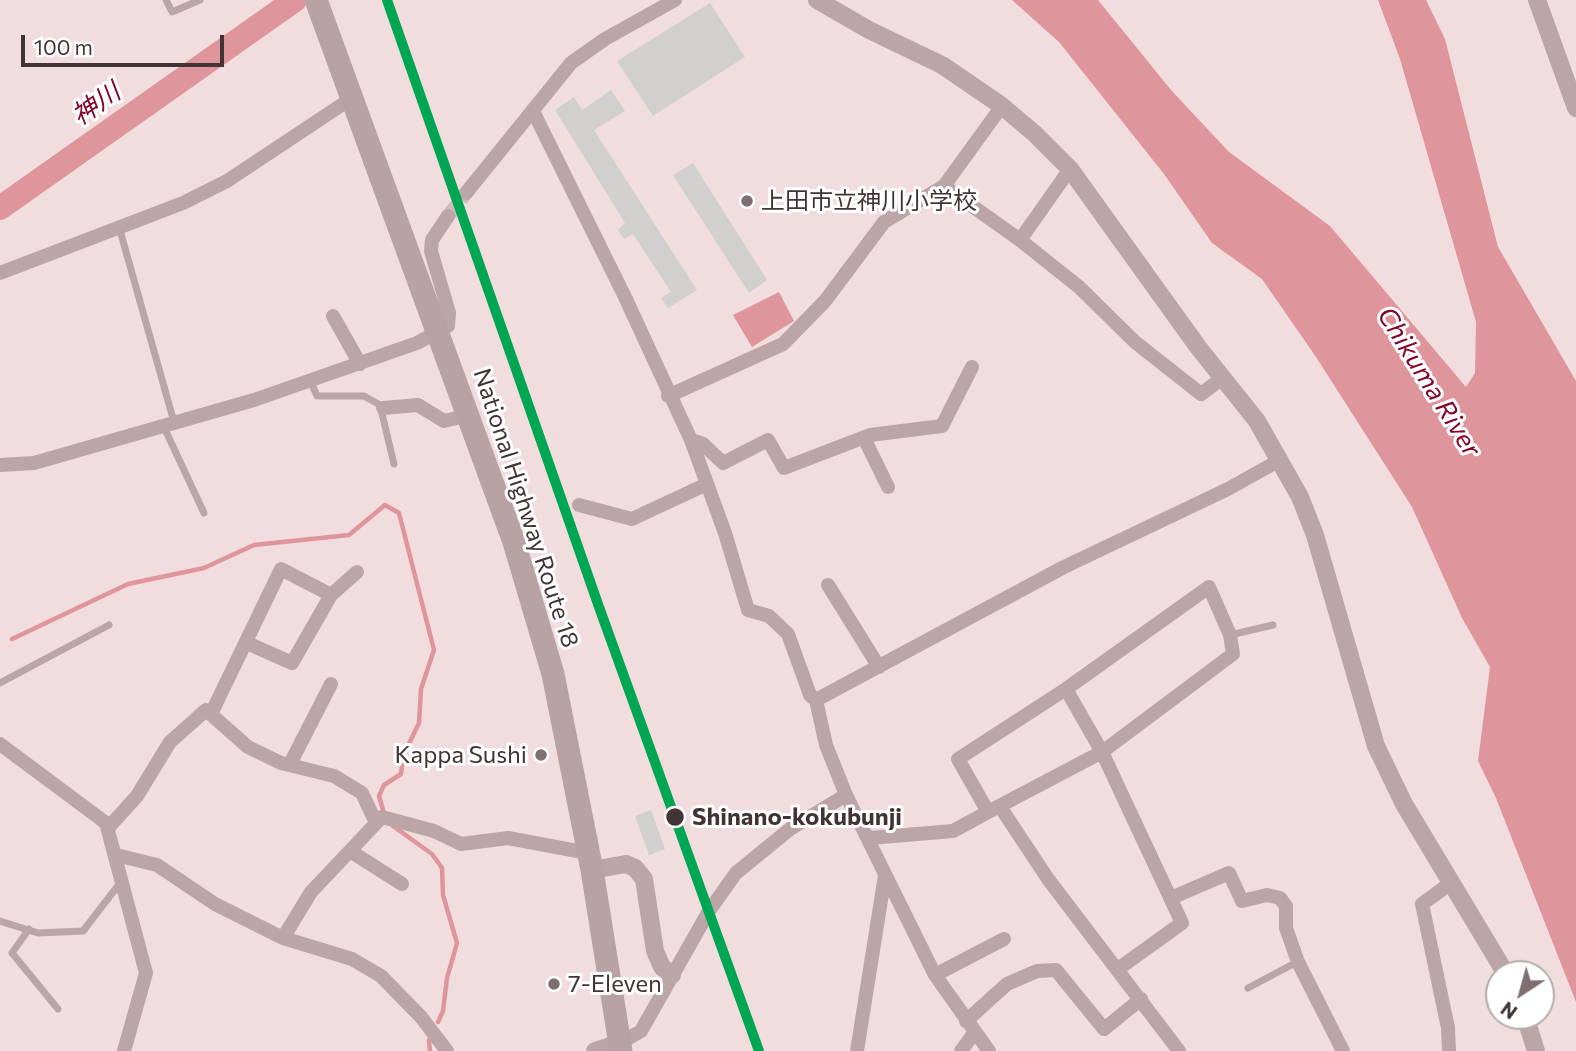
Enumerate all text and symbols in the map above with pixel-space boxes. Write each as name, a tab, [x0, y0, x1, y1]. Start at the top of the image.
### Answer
scale bar	[24, 21, 228, 65]
text: 100 m	[34, 34, 93, 59]
water label: 神川	[66, 76, 126, 132]
place label: 上田市立神川小学校	[761, 187, 977, 215]
marker: 上田市立神川小学校	[739, 193, 755, 209]
water label: Chikuma River	[1371, 301, 1487, 463]
street label: National Highway Route 18	[467, 365, 585, 651]
place label: Kappa Sushi	[394, 741, 527, 769]
marker: Kappa Sushi	[533, 747, 549, 763]
place label: Shinano-kokubunji	[692, 803, 902, 831]
marker: Shinano-kokubunji	[664, 806, 686, 828]
north arrow	[1485, 960, 1555, 1030]
place label: 7-Eleven	[568, 970, 662, 998]
marker: 7-Eleven	[546, 976, 562, 992]
text: N	[1496, 997, 1521, 1024]

